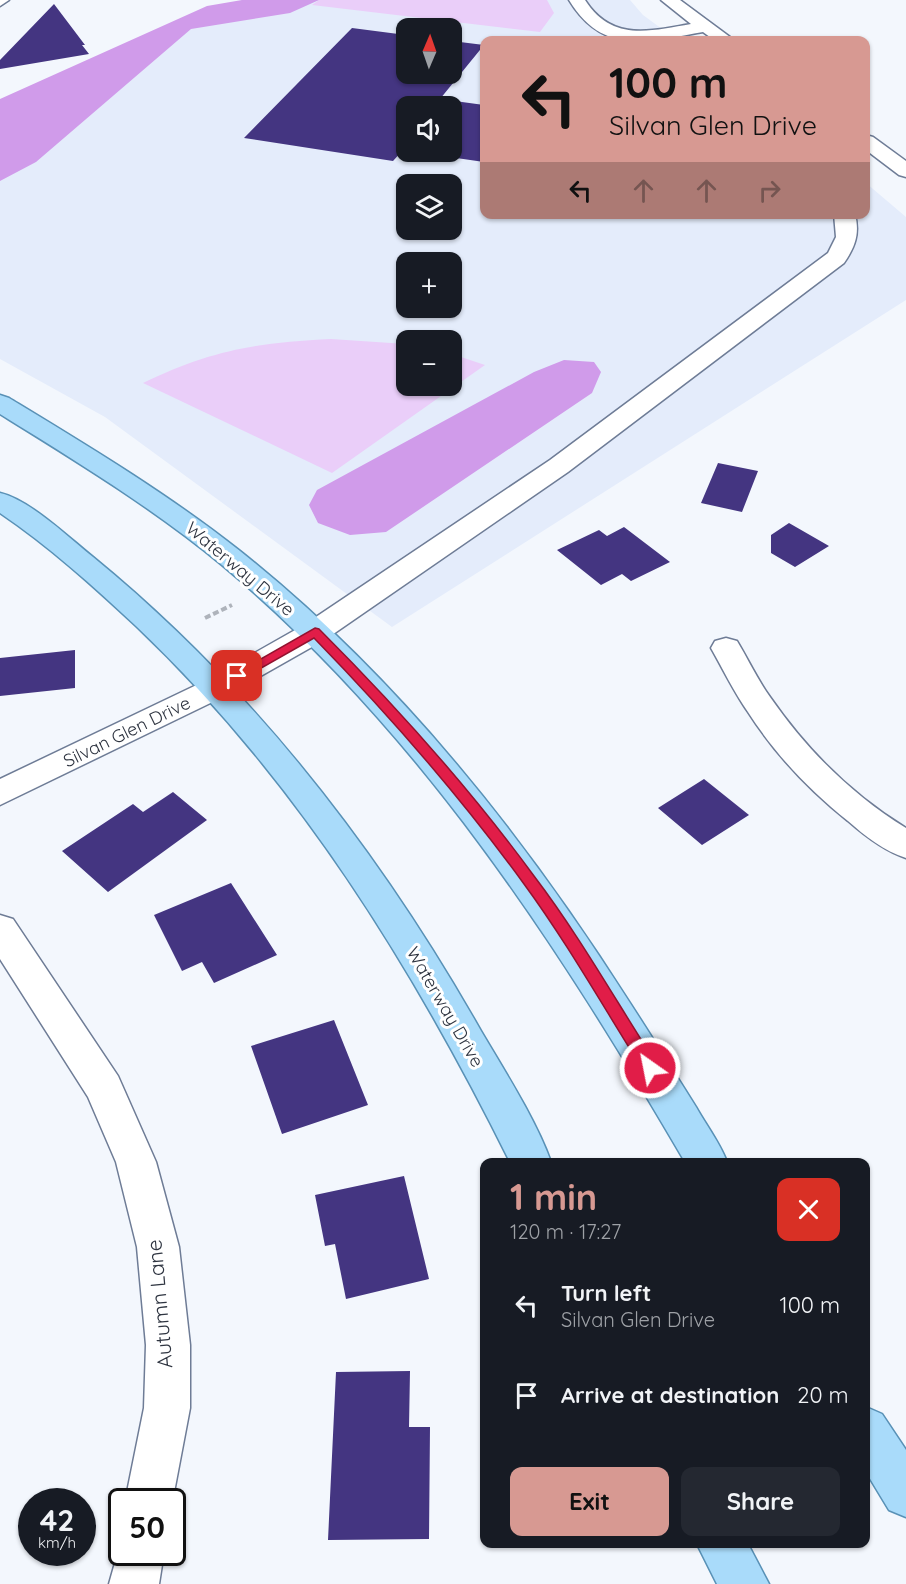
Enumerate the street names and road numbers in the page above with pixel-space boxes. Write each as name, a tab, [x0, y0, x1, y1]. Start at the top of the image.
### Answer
street label: Waterway Drive	[181, 516, 299, 621]
street label: Silvan Glen Drive	[59, 691, 194, 772]
street label: Waterway Drive	[402, 942, 489, 1071]
street label: Autumn Lane	[140, 1239, 178, 1370]

